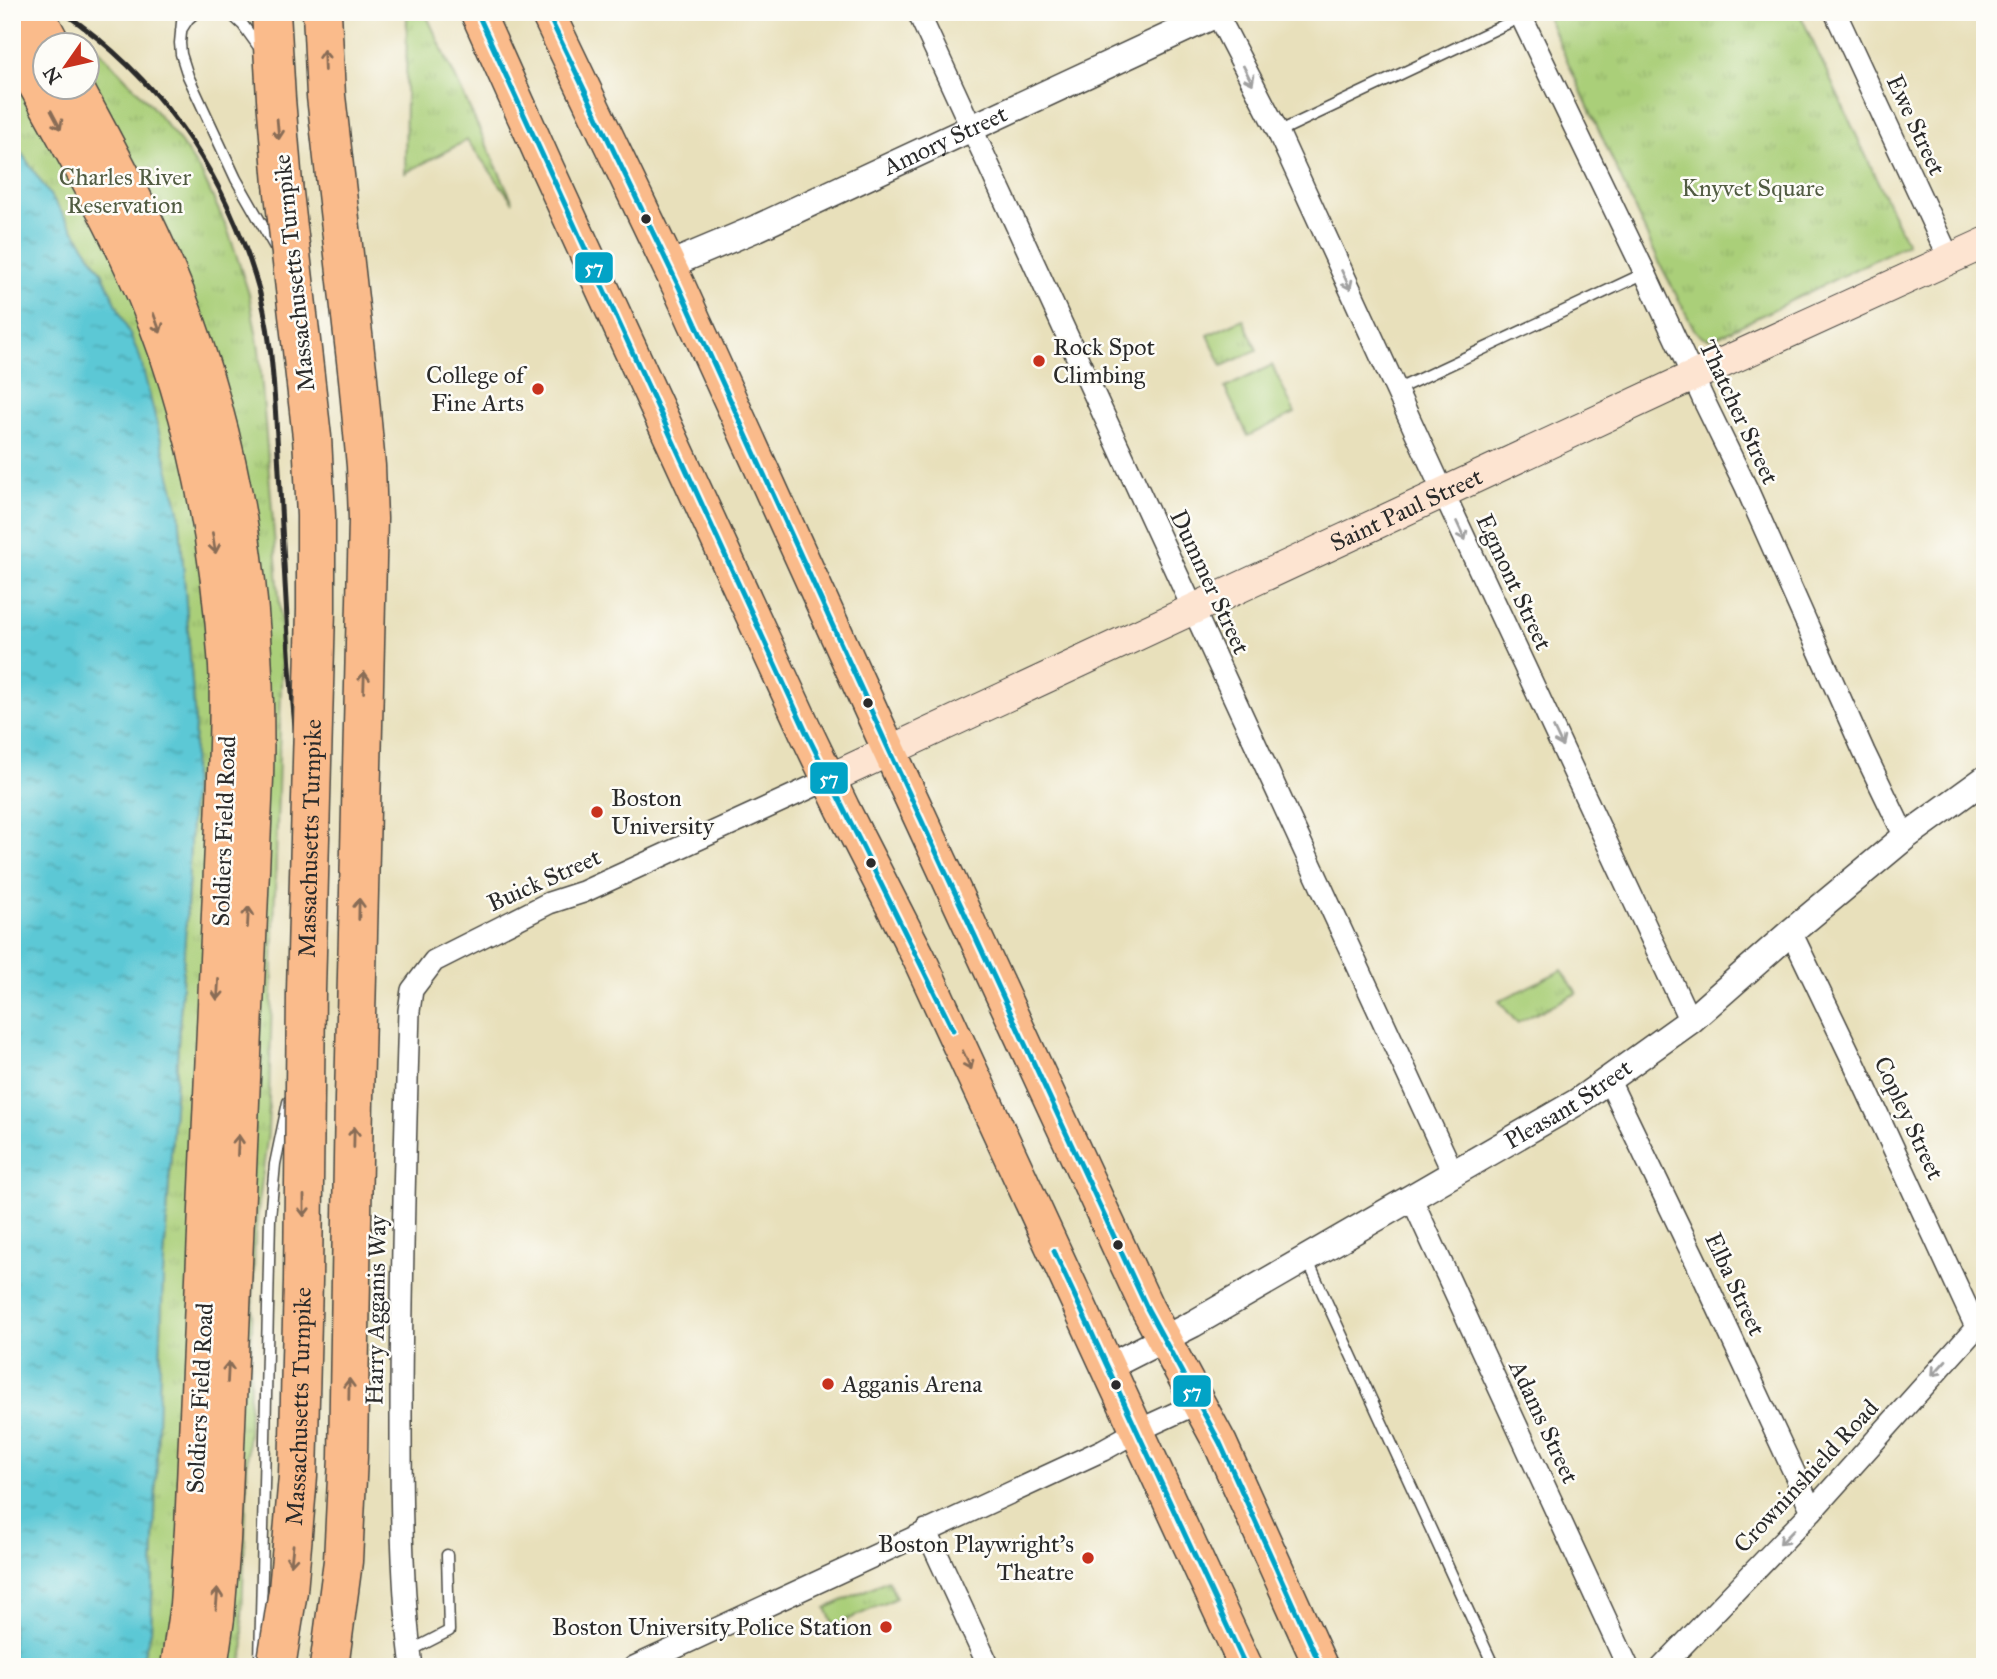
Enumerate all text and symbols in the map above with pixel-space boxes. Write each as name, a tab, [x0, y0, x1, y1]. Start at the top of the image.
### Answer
north arrow	[32, 32, 102, 102]
one-way arrow	[317, 49, 330, 72]
text: N	[38, 62, 66, 88]
one-way arrow	[1242, 64, 1255, 85]
street label: Ewe Street	[1880, 70, 1952, 180]
street label: Amory Street	[877, 98, 1012, 183]
one-way arrow	[50, 109, 64, 129]
one-way arrow	[272, 117, 285, 140]
street label: Massachusetts Turnpike	[267, 153, 321, 393]
park label: Charles River Reservation	[59, 162, 191, 220]
park label: Knyvet Square	[1682, 173, 1824, 203]
unlabelled marker	[639, 212, 653, 226]
line badge: 57	[574, 251, 614, 284]
text: 57	[585, 256, 603, 279]
one-way arrow	[1340, 269, 1353, 290]
one-way arrow	[152, 312, 164, 334]
place label: Rock Spot Climbing	[1053, 332, 1155, 390]
street label: Thatcher Street	[1693, 335, 1786, 489]
marker: Rock Spot Climbing	[1031, 353, 1047, 369]
place label: College of Fine Arts	[426, 360, 528, 418]
marker: College of Fine Arts	[530, 381, 546, 397]
street label: Saint Paul Street	[1325, 461, 1488, 558]
street label: Dummer Street	[1163, 505, 1257, 659]
street label: Egmont Street	[1469, 509, 1559, 655]
one-way arrow	[1455, 520, 1468, 541]
one-way arrow	[208, 531, 221, 554]
one-way arrow	[358, 671, 371, 694]
unlabelled marker	[861, 696, 875, 710]
street label: Massachusetts Turnpike	[292, 719, 328, 958]
one-way arrow	[1552, 726, 1565, 747]
street label: Soldiers Field Road	[206, 735, 242, 927]
line badge: 57	[809, 761, 849, 795]
text: 57	[820, 767, 838, 790]
place label: Boston University	[611, 783, 715, 841]
marker: Boston University	[589, 804, 605, 820]
street label: Buick Street	[483, 841, 606, 918]
unlabelled marker	[864, 856, 878, 870]
one-way arrow	[352, 898, 365, 921]
one-way arrow	[242, 906, 255, 929]
one-way arrow	[211, 978, 224, 1001]
one-way arrow	[960, 1049, 974, 1070]
street label: Copley Street	[1867, 1051, 1951, 1185]
street label: Pleasant Street	[1499, 1052, 1638, 1156]
one-way arrow	[347, 1126, 361, 1149]
one-way arrow	[232, 1133, 245, 1156]
one-way arrow	[297, 1194, 310, 1217]
street label: Harry Agganis Way	[359, 1214, 393, 1405]
street label: Elba Street	[1698, 1228, 1772, 1341]
unlabelled marker	[1111, 1238, 1125, 1252]
street label: Massachusetts Turnpike	[279, 1287, 318, 1527]
street label: Soldiers Field Road	[180, 1302, 220, 1494]
street label: Adams Street	[1502, 1355, 1586, 1489]
one-way arrow	[1931, 1359, 1947, 1377]
one-way arrow	[222, 1361, 235, 1384]
place label: Agganis Arena	[841, 1369, 983, 1399]
line badge: 57	[1172, 1374, 1212, 1408]
marker: Agganis Arena	[820, 1376, 836, 1392]
one-way arrow	[343, 1378, 356, 1401]
unlabelled marker	[1109, 1378, 1123, 1392]
text: 57	[1183, 1380, 1201, 1403]
street label: Crowninshield Road	[1727, 1393, 1885, 1559]
one-way arrow	[1778, 1528, 1795, 1545]
place label: Boston Playwright's Theatre	[878, 1529, 1074, 1587]
one-way arrow	[285, 1544, 298, 1566]
marker: Boston Playwright's Theatre	[1080, 1550, 1096, 1566]
one-way arrow	[211, 1588, 224, 1611]
place label: Boston University Police Station	[552, 1612, 872, 1642]
marker: Boston University Police Station	[878, 1619, 894, 1635]

